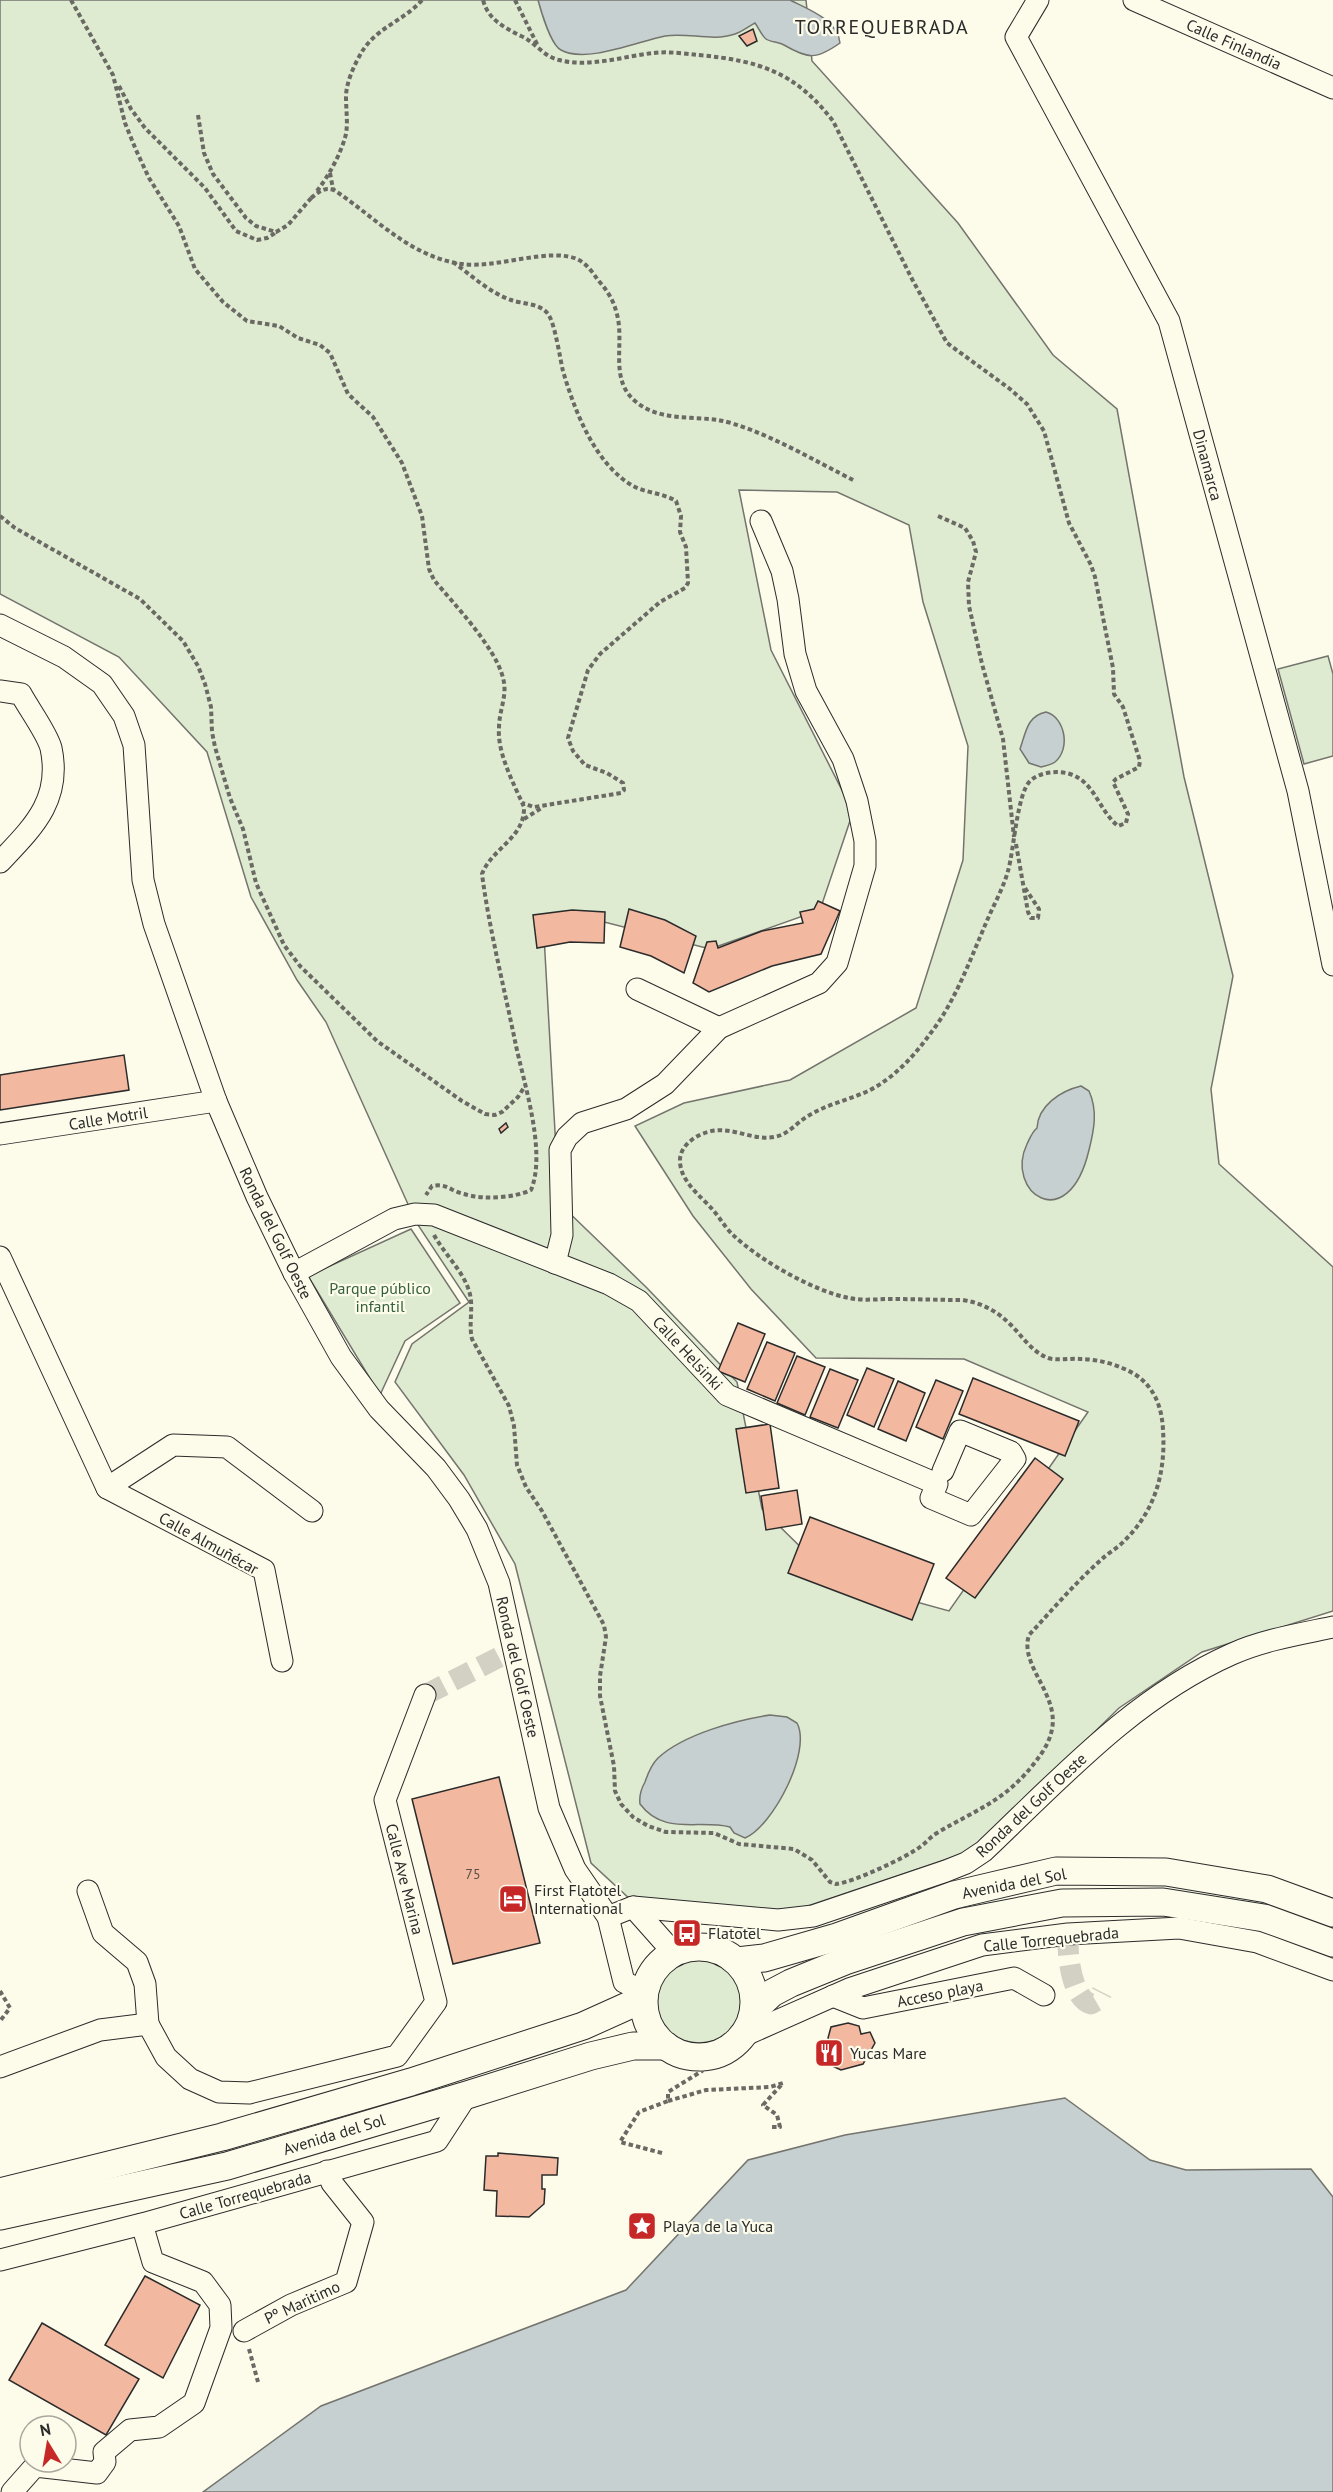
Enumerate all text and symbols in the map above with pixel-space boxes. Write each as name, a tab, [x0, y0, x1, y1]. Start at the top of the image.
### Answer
district label: TORREQUEBRADA	[795, 14, 969, 40]
street label: Calle Finlandia	[1183, 14, 1285, 74]
street label: Dinamarca	[1189, 427, 1227, 503]
street label: Calle Motril	[67, 1102, 149, 1134]
street label: Ronda del Golf Oeste	[235, 1164, 317, 1302]
park label: Parque público infantil	[329, 1278, 431, 1316]
street label: Calle Helsinki	[649, 1312, 727, 1394]
street label: Calle Almuñécar	[156, 1507, 263, 1579]
street label: Ronda del Golf Oeste	[492, 1595, 544, 1739]
street label: Ronda del Golf Oeste	[971, 1749, 1091, 1861]
street label: Calle Ave Marina	[382, 1821, 428, 1937]
street label: Avenida del Sol	[960, 1863, 1068, 1903]
house number: 75	[465, 1865, 481, 1883]
place label: First Flatotel International	[534, 1880, 623, 1918]
hotel icon: First Flatotel International	[497, 1883, 529, 1915]
bus stop icon: Flatotel	[671, 1917, 703, 1949]
street label: Calle Torrequebrada	[982, 1922, 1120, 1956]
place label: Flatotel	[708, 1923, 761, 1943]
street label: Acceso playa	[895, 1975, 985, 2011]
restaurant icon: Yucas Mare	[813, 2037, 845, 2069]
place label: Yucas Mare	[850, 2043, 927, 2063]
street label: Avenida del Sol	[281, 2109, 388, 2159]
street label: Calle Torrequebrada	[177, 2167, 313, 2223]
place icon: Playa de la Yuca	[626, 2210, 658, 2242]
place label: Playa de la Yuca	[663, 2216, 773, 2236]
street label: Pº Maritimo	[261, 2276, 343, 2328]
north arrow	[18, 2414, 78, 2474]
text: N	[38, 2418, 52, 2440]

